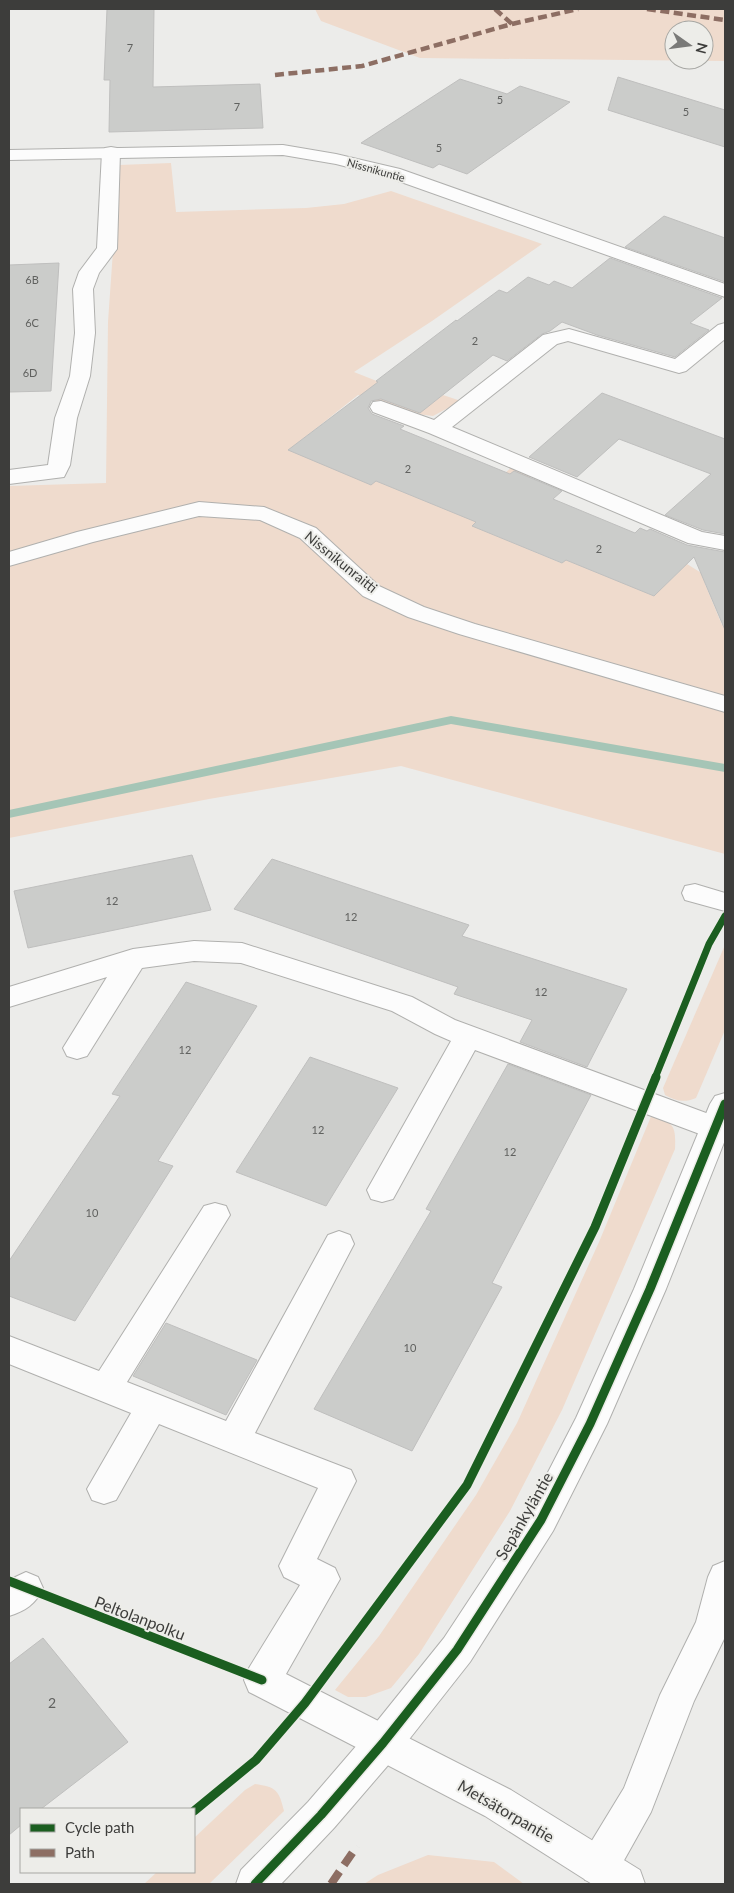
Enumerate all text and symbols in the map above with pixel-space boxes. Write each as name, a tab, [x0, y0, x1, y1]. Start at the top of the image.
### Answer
north arrow	[664, 20, 714, 70]
house number: 7	[127, 41, 133, 54]
text: N	[693, 41, 712, 56]
house number: 5	[497, 93, 503, 106]
house number: 7	[234, 100, 240, 113]
house number: 5	[683, 105, 689, 118]
house number: 5	[436, 141, 442, 154]
street label: Nissnikuntie	[346, 155, 407, 184]
house number: 6B	[25, 273, 39, 286]
house number: 6C	[25, 316, 40, 329]
house number: 2	[472, 334, 478, 347]
house number: 6D	[23, 366, 37, 379]
house number: 2	[405, 462, 411, 475]
street label: Nissnikunraitti	[302, 527, 381, 596]
house number: 2	[596, 542, 602, 555]
house number: 12	[106, 894, 118, 907]
house number: 12	[345, 910, 357, 923]
house number: 12	[535, 985, 547, 998]
house number: 12	[179, 1043, 191, 1056]
house number: 12	[312, 1123, 324, 1136]
house number: 12	[504, 1145, 516, 1158]
house number: 10	[86, 1206, 99, 1219]
house number: 10	[404, 1341, 417, 1354]
street label: Sepänkyläntie	[491, 1468, 556, 1563]
street label: Peltolanpolku	[92, 1592, 188, 1644]
house number: 2	[48, 1694, 56, 1711]
street label: Metsätorpantie	[455, 1775, 558, 1846]
legend	[20, 1808, 195, 1873]
text: Cycle path	[65, 1818, 134, 1836]
text: Path	[65, 1843, 95, 1861]

